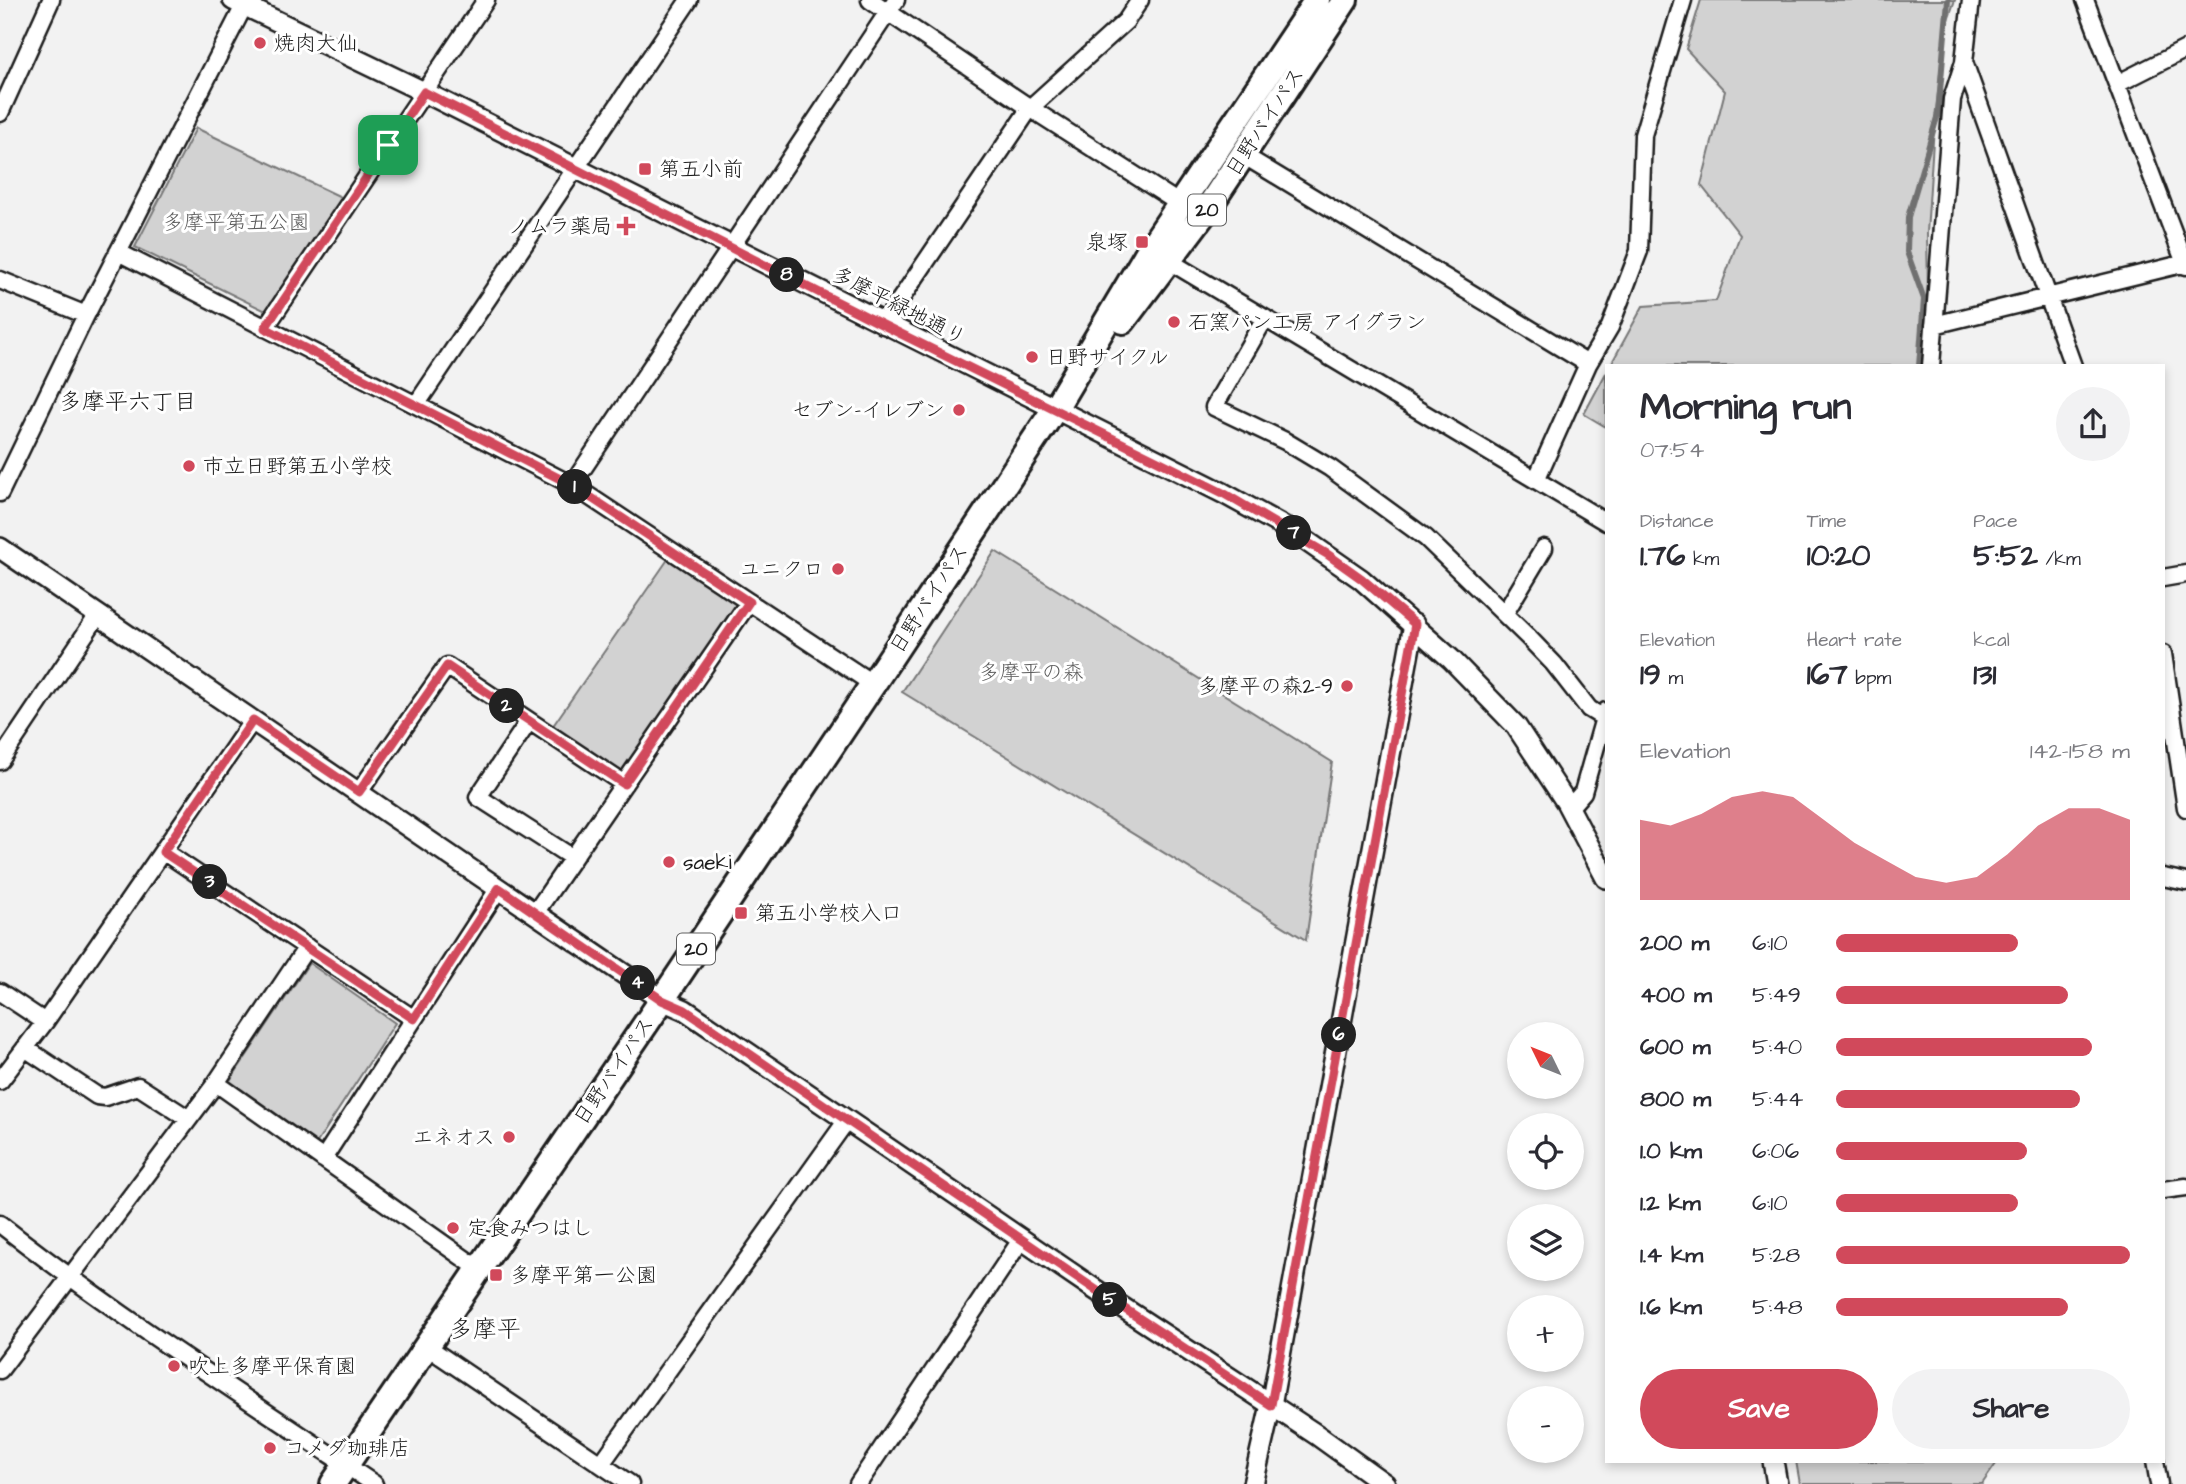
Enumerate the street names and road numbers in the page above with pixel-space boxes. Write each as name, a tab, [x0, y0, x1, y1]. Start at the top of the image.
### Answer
street label: 日野バイパス	[1219, 61, 1311, 183]
road number: 20	[1188, 194, 1226, 226]
street label: 多摩平緑地通り	[827, 260, 971, 352]
street label: 日野バイパス	[883, 538, 975, 660]
road number: 20	[677, 934, 715, 965]
street label: 日野バイパス	[567, 1011, 661, 1131]

